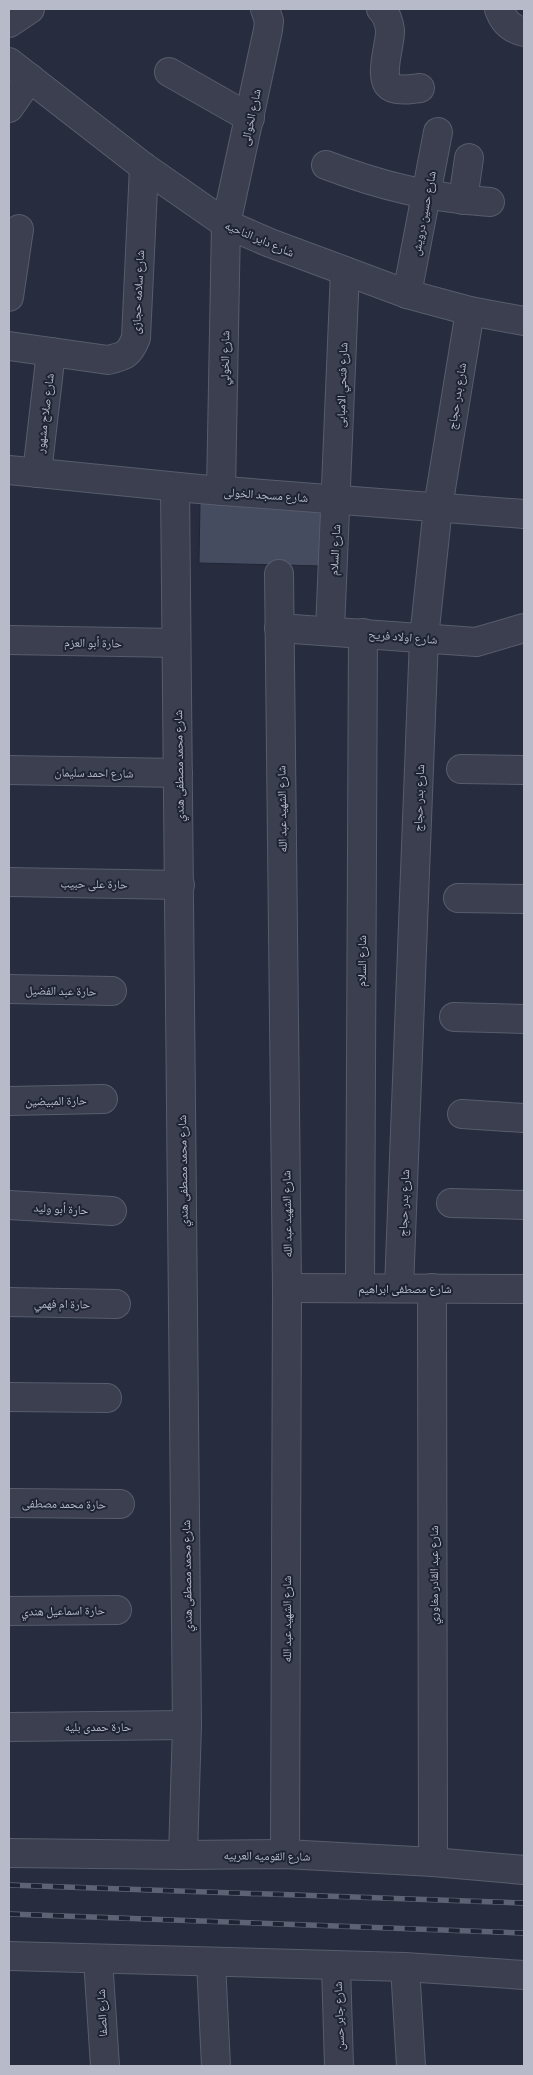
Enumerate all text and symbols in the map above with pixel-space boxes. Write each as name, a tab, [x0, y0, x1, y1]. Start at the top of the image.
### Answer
street label: شارع الخوالى	[237, 87, 265, 147]
street label: شارع حسين درويش	[408, 169, 440, 257]
street label: شارع داير الناحيه	[223, 217, 297, 261]
street label: شارع سلامه حجازى	[128, 249, 148, 335]
street label: شارع الخولي	[217, 330, 236, 386]
street label: شارع فتحي الامبابى	[333, 342, 354, 428]
street label: شارع بدر حجاج	[444, 361, 470, 431]
street label: شارع صلاح مشهور	[32, 372, 58, 455]
street label: شارع مسجد الخولى	[223, 484, 309, 506]
street label: شارع السلام	[326, 524, 344, 576]
street label: شارع اولاد فريح	[368, 626, 438, 648]
street label: حارة أبو العزم	[64, 634, 122, 652]
street label: شارع محمد مصطفى هندي	[170, 710, 190, 822]
street label: شارع احمد سليمان	[54, 764, 134, 782]
street label: شارع بدر حجاج	[410, 764, 428, 832]
street label: شارع الشهيد عبد الله	[273, 765, 291, 853]
street label: حارة على حبيب	[60, 875, 128, 892]
street label: شارع السلام	[354, 935, 370, 987]
street label: حارة عبد الفضيل	[25, 982, 97, 999]
street label: حارة المبيضين	[25, 1092, 87, 1109]
street label: شارع محمد مصطفى هندي	[174, 1115, 194, 1227]
street label: شارع بدر حجاج	[395, 1169, 413, 1237]
street label: شارع الشهيد عبد الله	[278, 1170, 296, 1258]
street label: حارة أبو وليد	[33, 1200, 89, 1218]
street label: شارع مصطفى ابراهيم	[358, 1281, 452, 1297]
street label: حارة ام فهمي	[34, 1296, 91, 1315]
street label: حارة محمد مصطفى	[22, 1495, 107, 1512]
street label: شارع محمد مصطفى هندي	[178, 1520, 198, 1632]
street label: شارع عبد القادر مغاوري	[426, 1525, 444, 1625]
street label: شارع الشهيد عبد الله	[279, 1575, 295, 1662]
street label: حارة اسماعيل هندي	[21, 1602, 106, 1622]
street label: حارة حمدى بليه	[65, 1719, 132, 1734]
street label: شارع القوميه العربيه	[223, 1847, 311, 1865]
street label: شارع جابر حسن	[330, 1981, 348, 2051]
street label: شارع الصفا	[93, 1989, 111, 2037]

